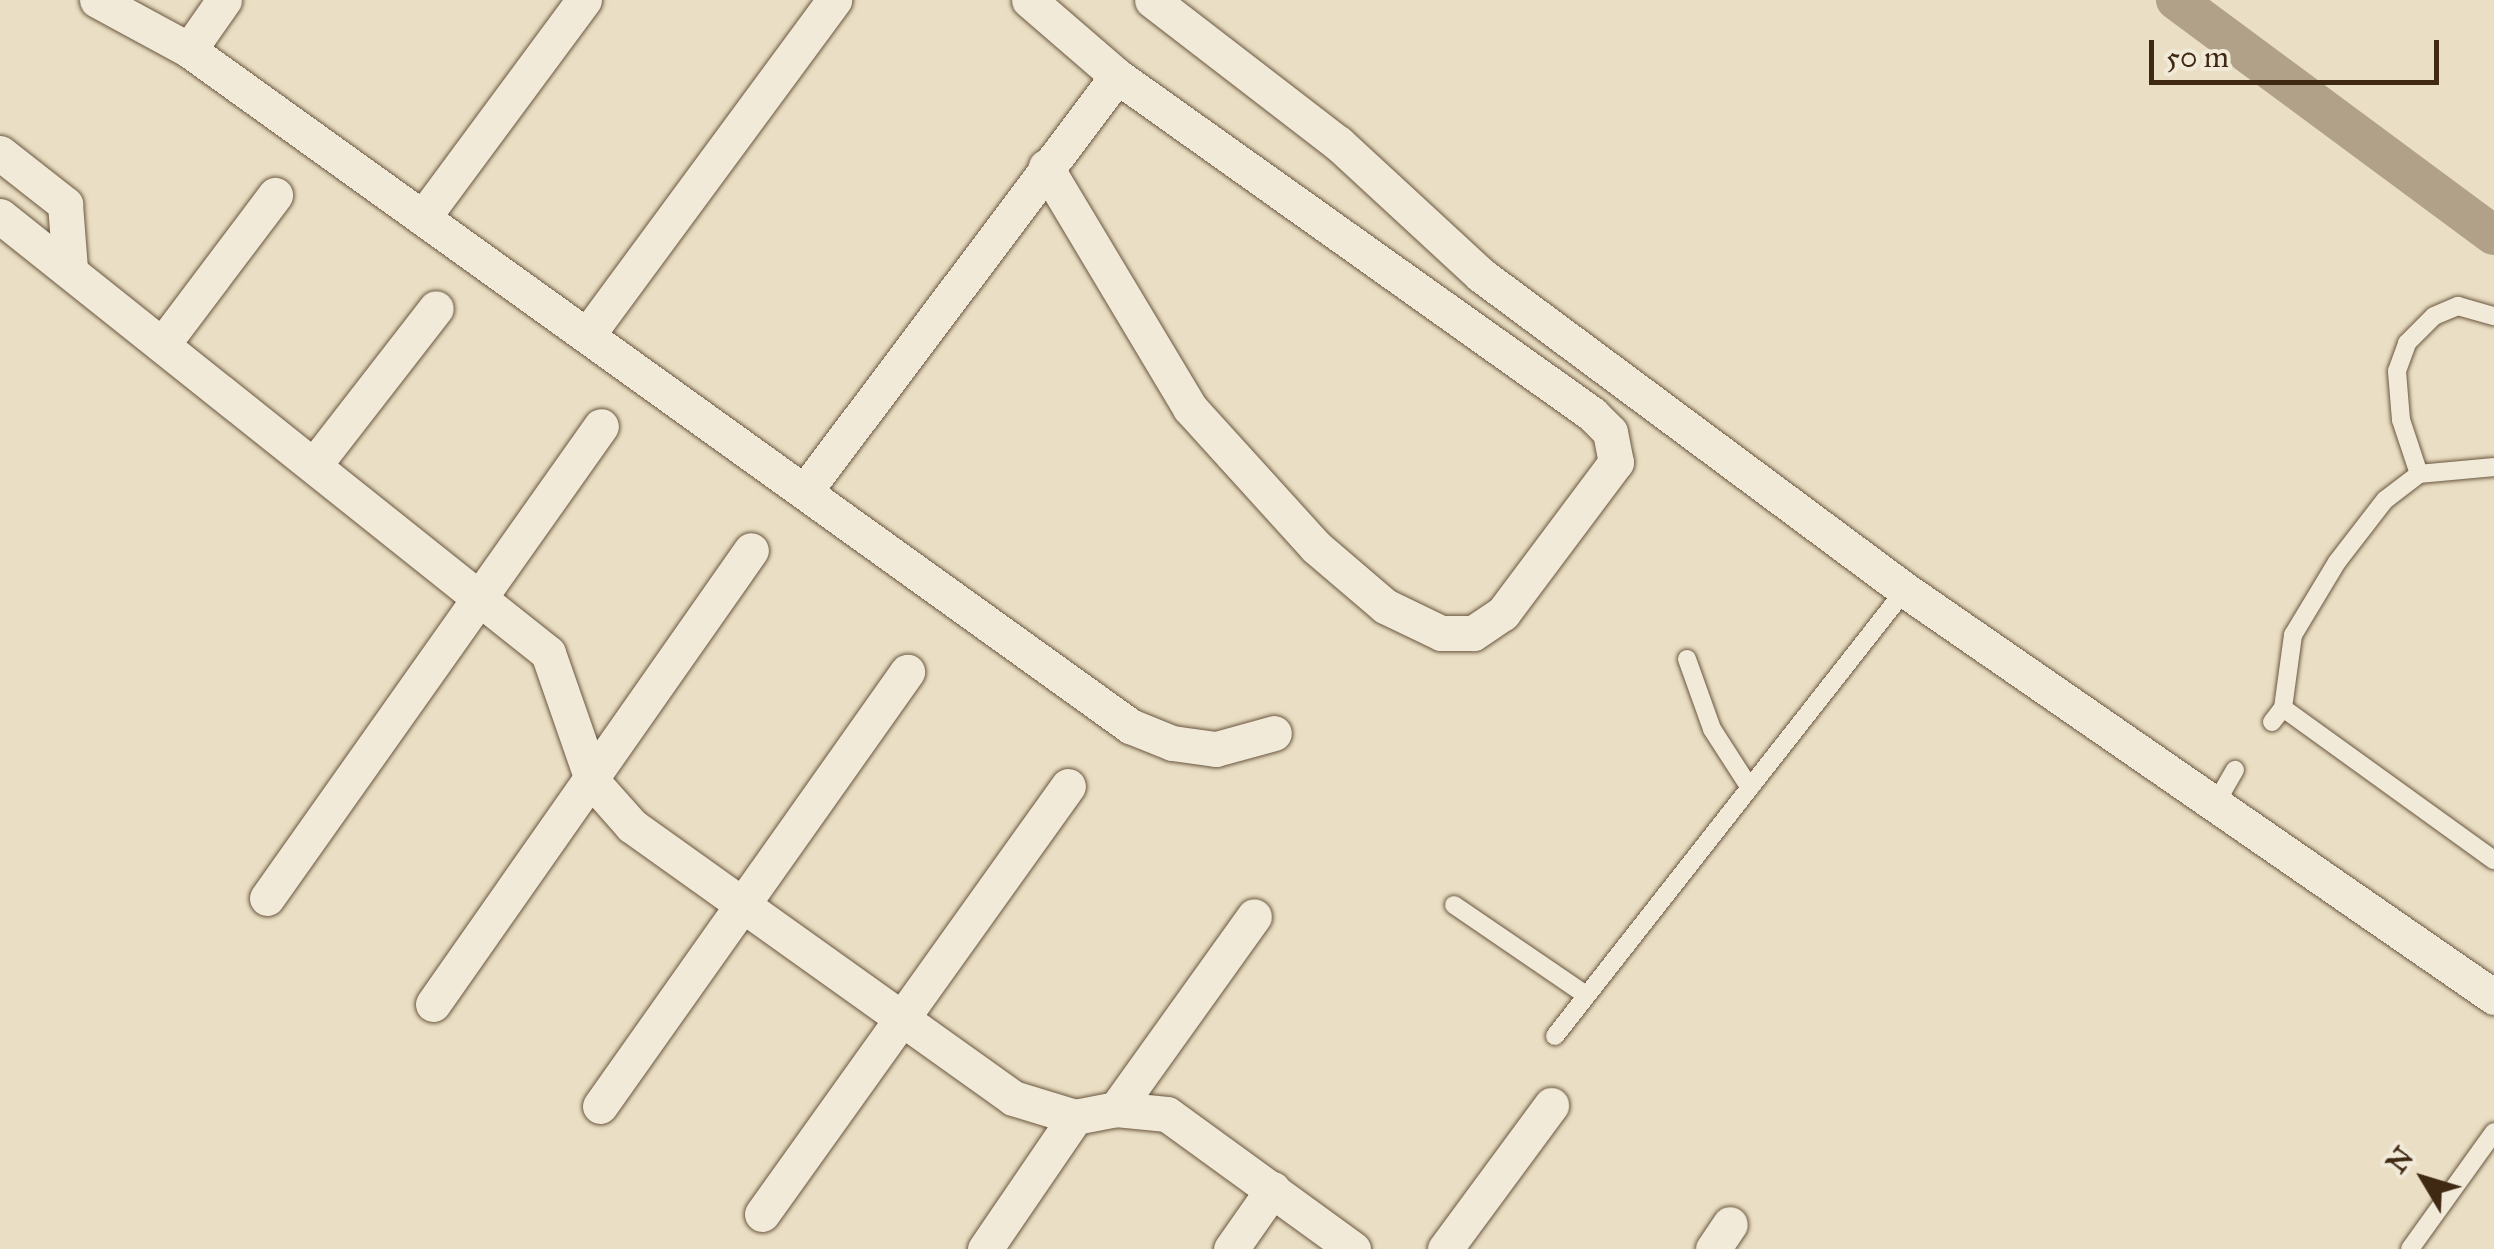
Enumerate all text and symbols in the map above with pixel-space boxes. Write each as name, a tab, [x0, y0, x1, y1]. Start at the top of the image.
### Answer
scale bar	[2154, 20, 2444, 82]
text: 50 m	[2166, 39, 2229, 75]
north arrow	[2374, 1129, 2474, 1229]
text: N	[2379, 1140, 2421, 1180]

